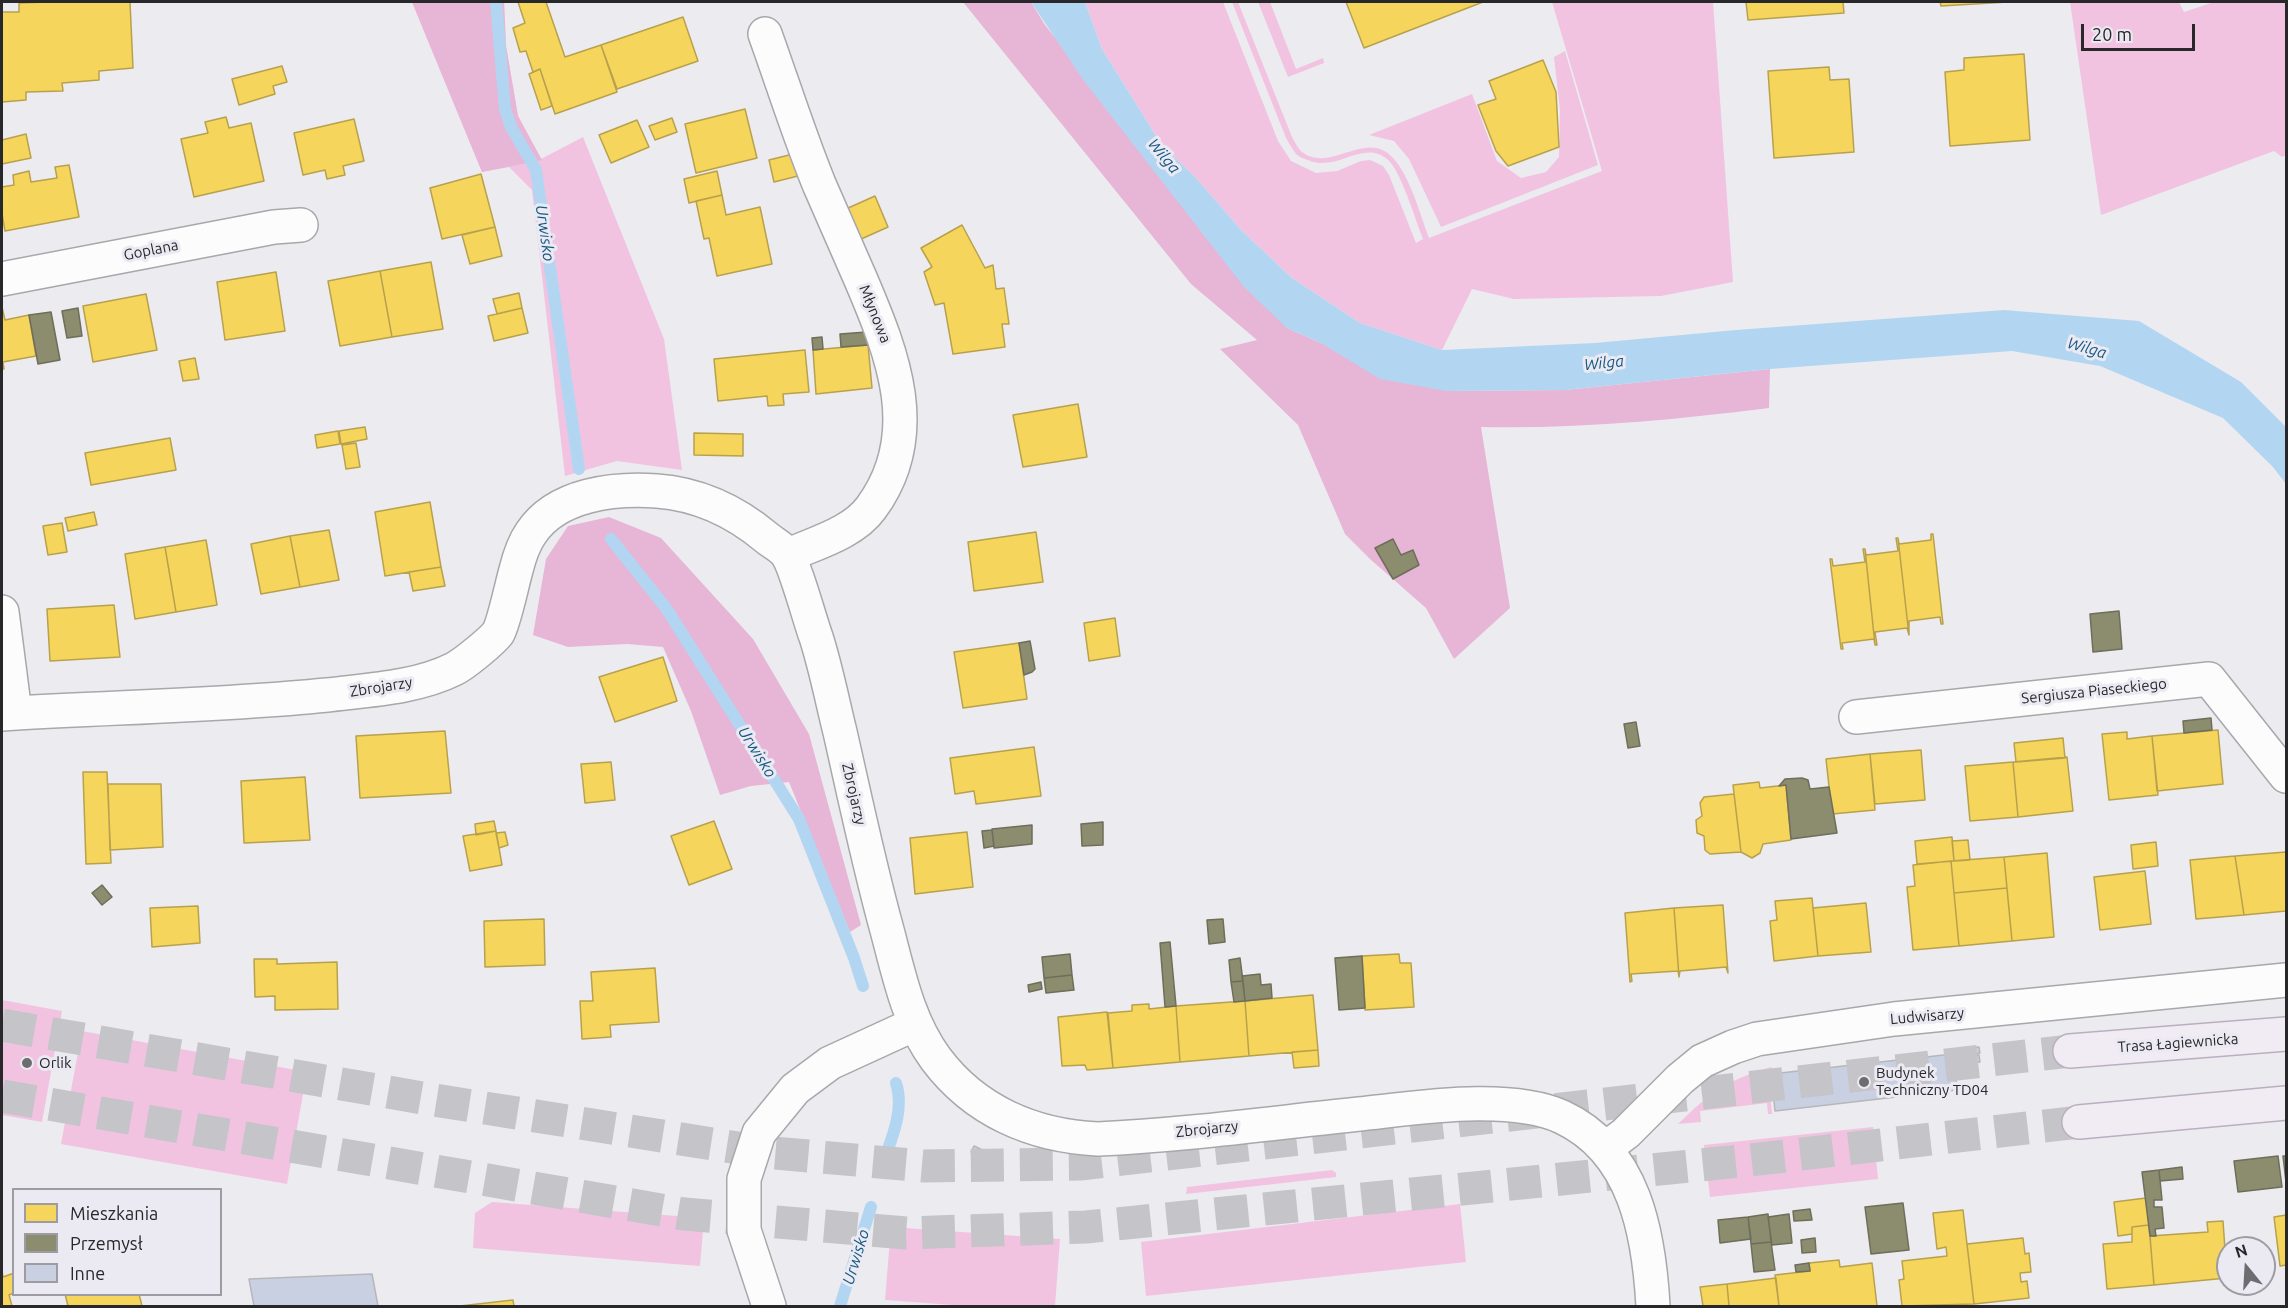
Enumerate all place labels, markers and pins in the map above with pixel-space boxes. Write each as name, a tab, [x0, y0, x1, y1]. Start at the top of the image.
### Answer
place label: Orlik	[39, 1054, 71, 1072]
marker: Orlik	[20, 1056, 34, 1070]
place label: Budynek Techniczny TD04	[1876, 1064, 1988, 1099]
marker: Budynek Techniczny TD04	[1857, 1075, 1871, 1089]

